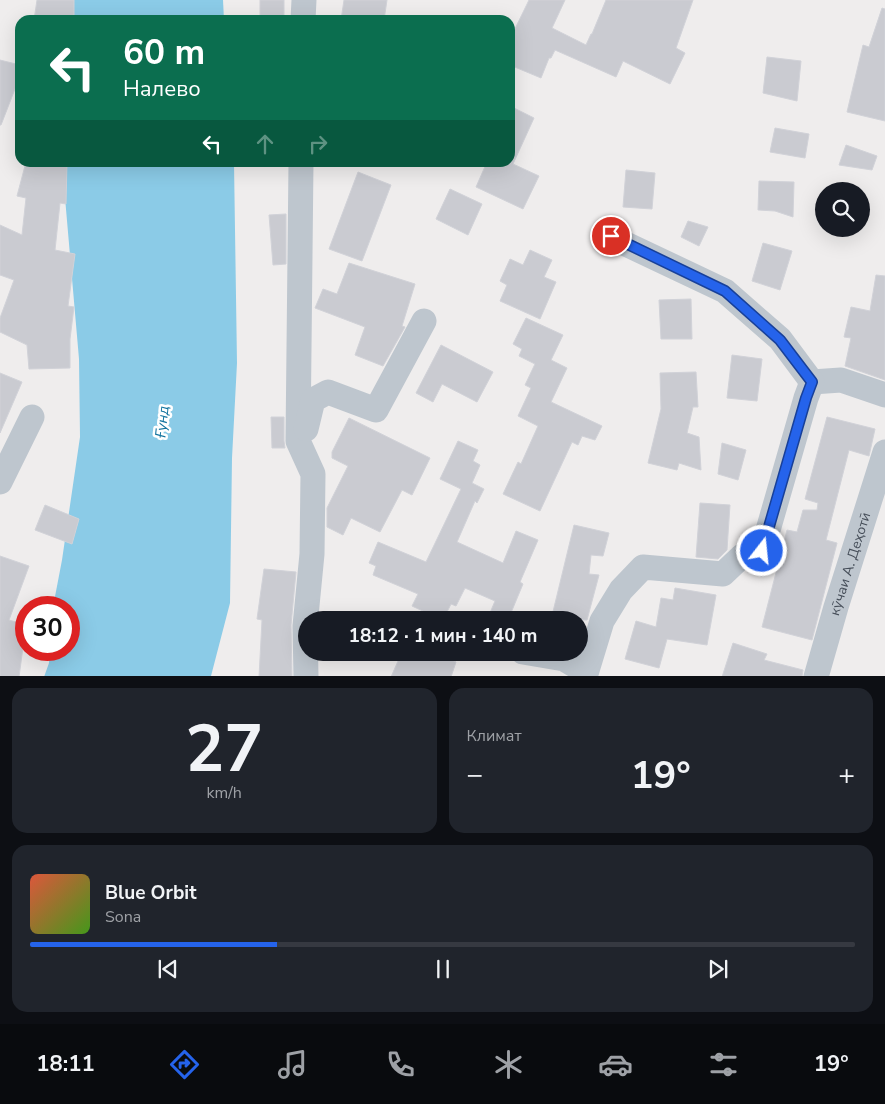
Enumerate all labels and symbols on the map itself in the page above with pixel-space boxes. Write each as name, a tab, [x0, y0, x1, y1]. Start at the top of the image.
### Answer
pin	[590, 215, 632, 257]
water label: Ғунд	[150, 404, 174, 439]
street label: кӯчаи А. Деҳотӣ	[825, 510, 875, 618]
position arrow	[735, 524, 787, 576]
speed limit sign: 30	[15, 596, 80, 661]

